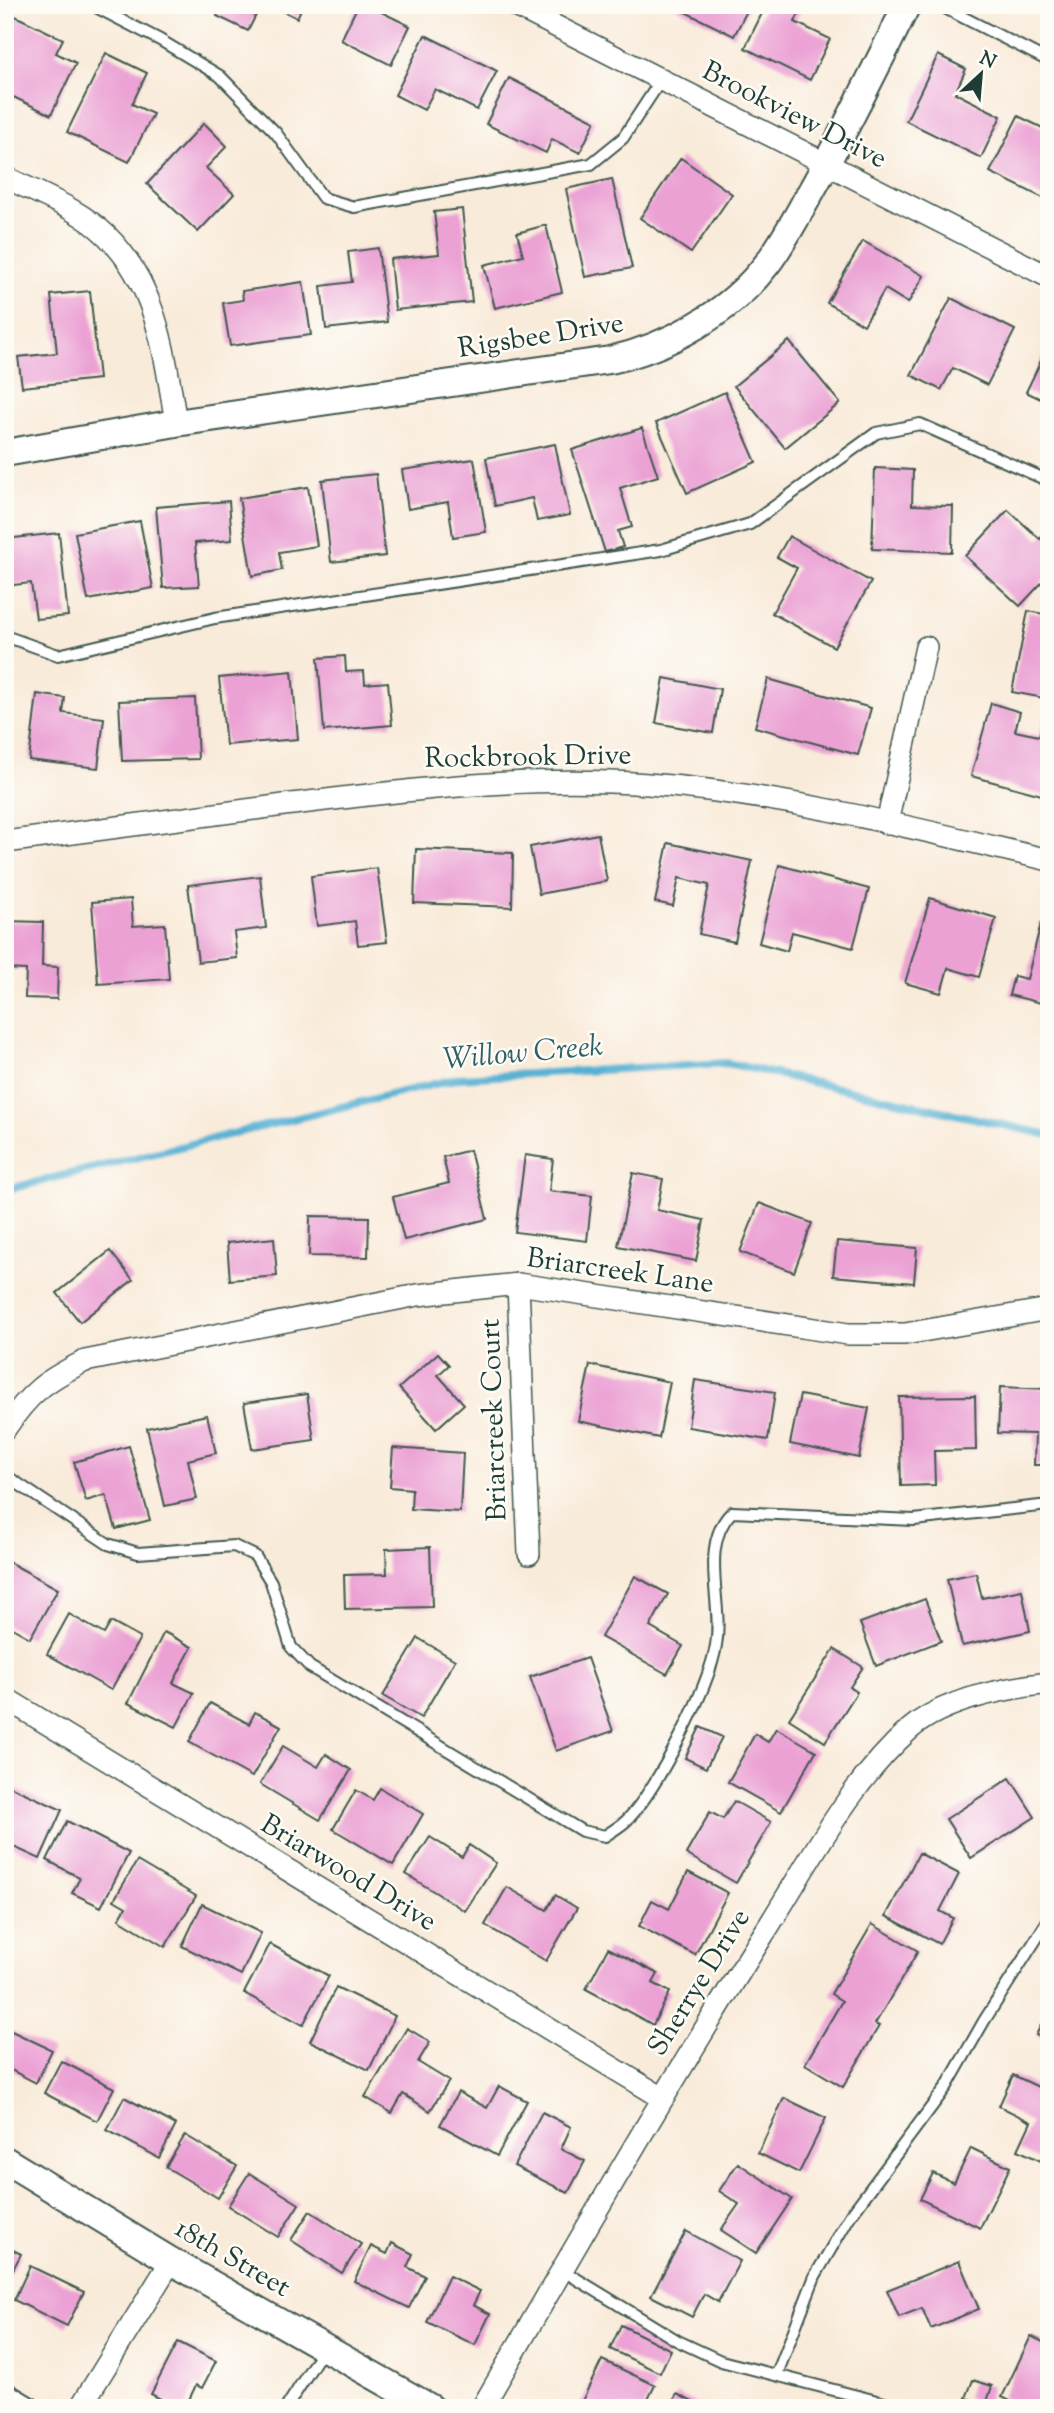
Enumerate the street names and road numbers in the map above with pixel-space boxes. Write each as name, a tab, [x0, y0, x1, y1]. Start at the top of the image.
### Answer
street label: Brookview Drive	[695, 52, 893, 180]
street label: Rigsbee Drive	[455, 304, 627, 370]
street label: Rockbrook Drive	[424, 736, 632, 780]
street label: Briarcreek Lane	[524, 1239, 716, 1305]
street label: Briarcreek Court	[471, 1318, 519, 1522]
street label: Briarwood Drive	[252, 1806, 444, 1942]
street label: Sherrye Drive	[639, 1902, 761, 2064]
street label: 18th Street	[167, 2210, 298, 2308]

